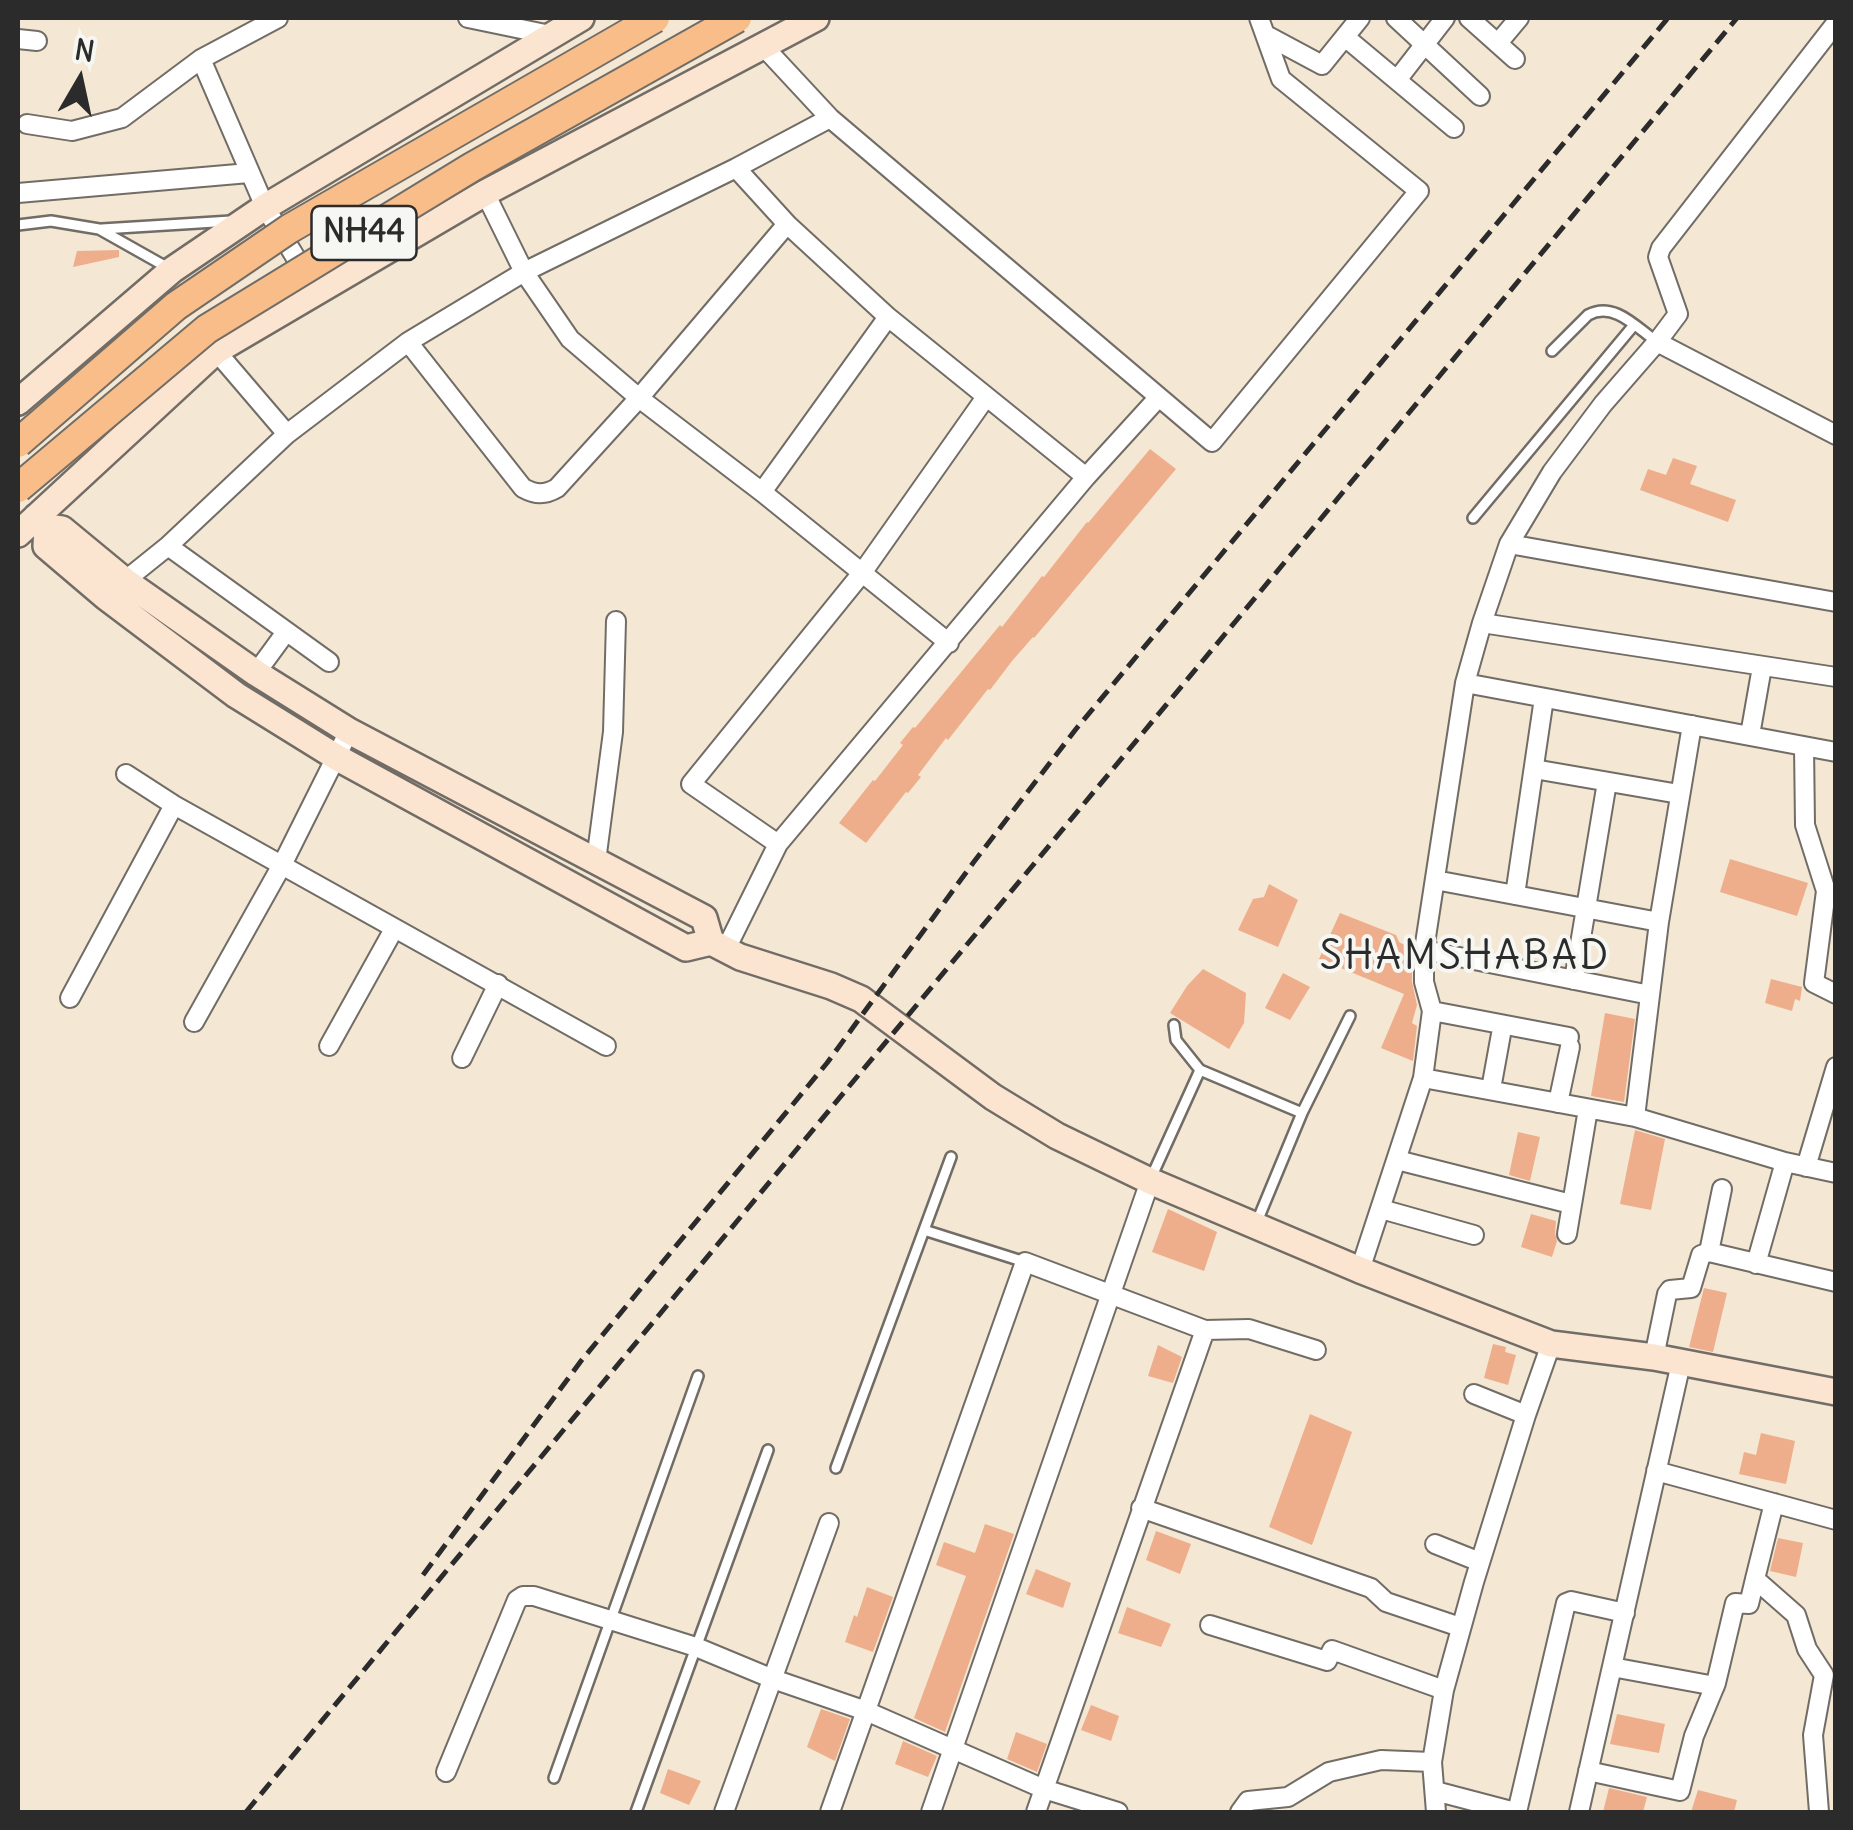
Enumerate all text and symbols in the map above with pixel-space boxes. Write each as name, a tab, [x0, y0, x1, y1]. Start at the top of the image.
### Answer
north arrow	[30, 30, 130, 130]
text: N	[72, 31, 97, 70]
road number: NH44	[312, 206, 416, 260]
district label: SHAMSHABAD	[1320, 934, 1610, 982]

